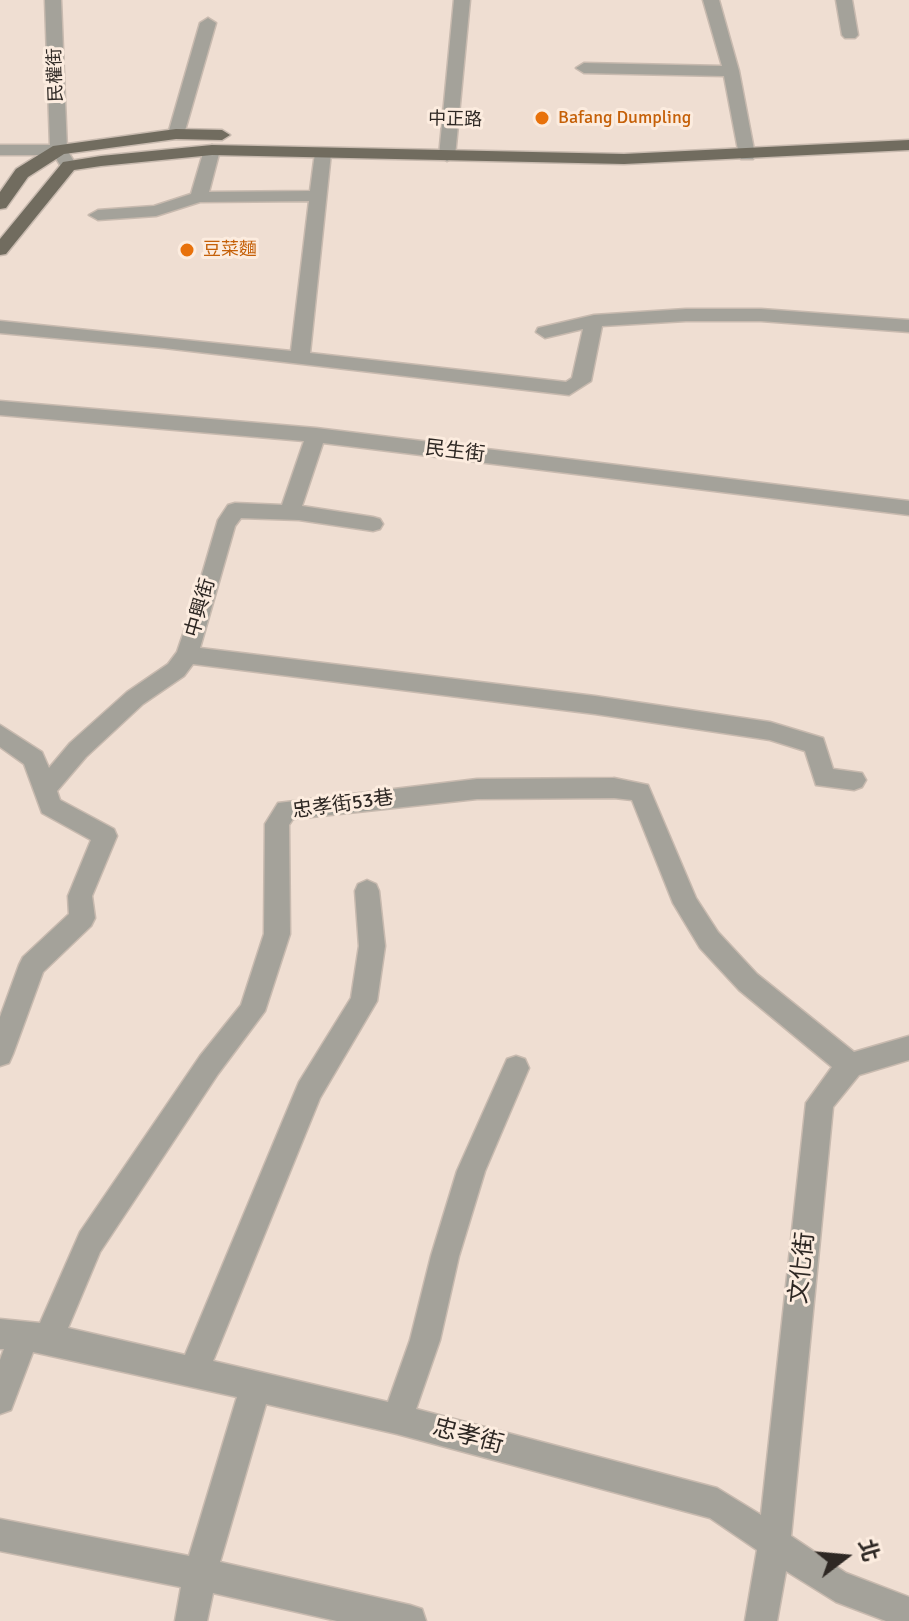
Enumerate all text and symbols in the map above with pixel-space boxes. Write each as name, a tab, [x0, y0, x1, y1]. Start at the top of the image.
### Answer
street label: 民權街	[44, 48, 68, 102]
place label: Bafang Dumpling	[558, 107, 691, 129]
street label: 中正路	[428, 109, 482, 131]
marker: Bafang Dumpling	[533, 109, 551, 127]
place label: 豆菜麵	[203, 239, 257, 261]
marker: 豆菜麵	[178, 241, 196, 259]
street label: 民生街	[424, 436, 486, 468]
street label: 中興街	[181, 576, 221, 640]
street label: 忠孝街53巷	[291, 786, 395, 824]
street label: 文化街	[785, 1231, 821, 1305]
street label: 忠孝街	[429, 1414, 507, 1460]
north arrow	[805, 1517, 885, 1597]
text: 北	[853, 1536, 885, 1565]

